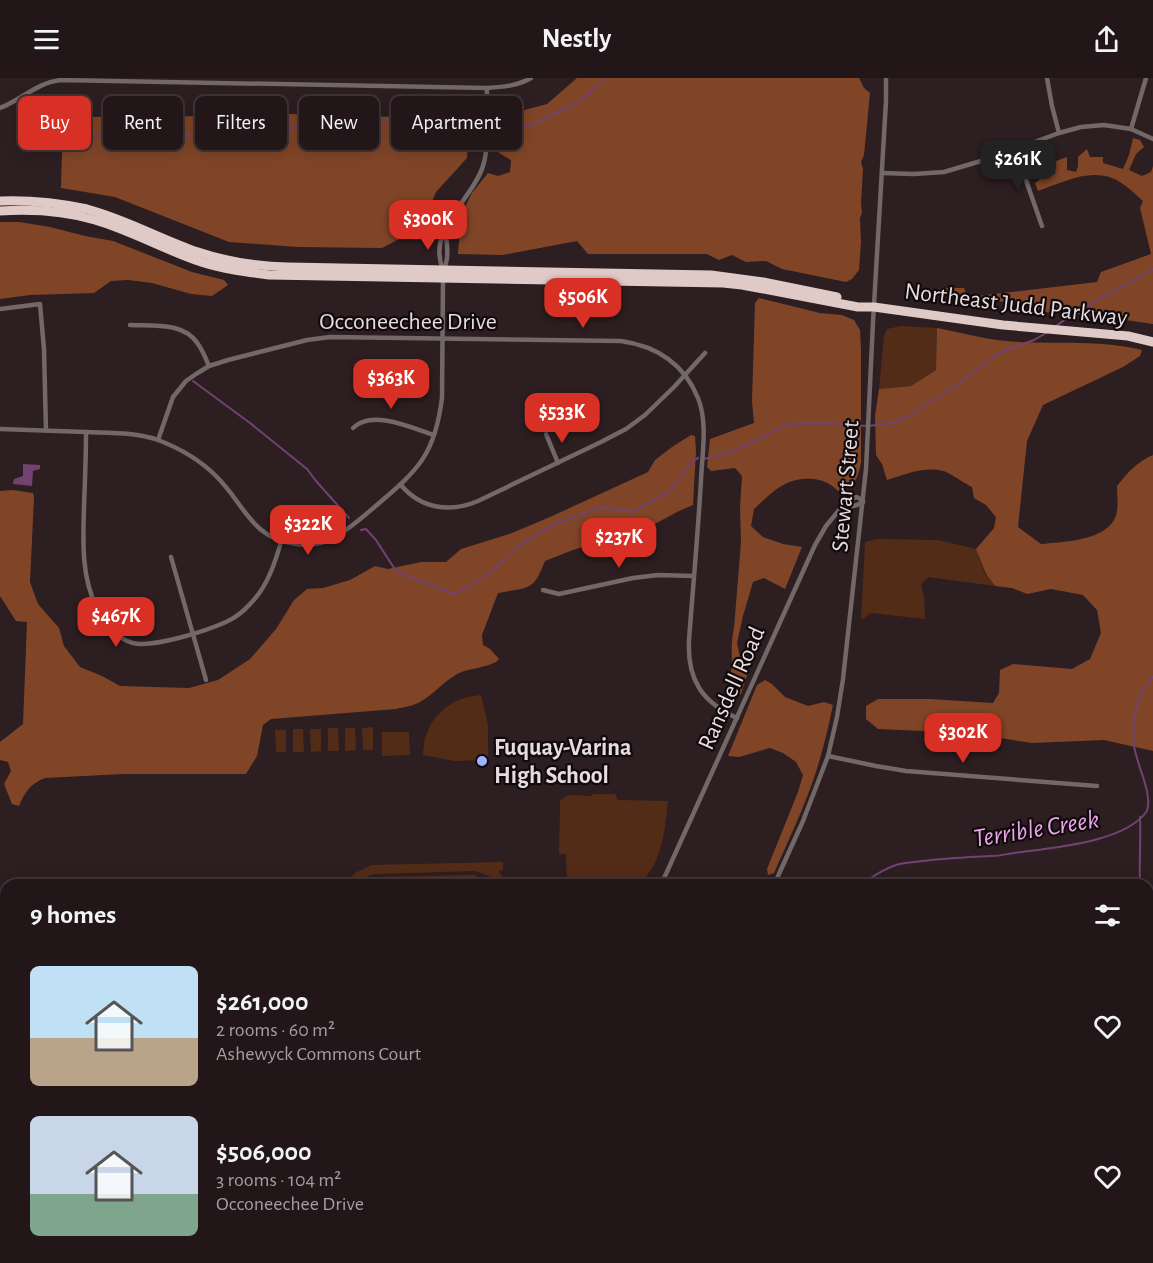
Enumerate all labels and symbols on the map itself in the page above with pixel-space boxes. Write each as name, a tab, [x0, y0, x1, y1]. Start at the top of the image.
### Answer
pin: $261K	[976, 140, 1060, 191]
pin: $300K	[386, 200, 470, 251]
pin: $506K	[541, 278, 625, 329]
street label: Northeast Judd Parkway	[903, 279, 1129, 331]
street label: Occoneechee Drive	[319, 310, 497, 334]
pin: $363K	[349, 359, 433, 410]
pin: $533K	[520, 393, 604, 444]
street label: Stewart Street	[828, 419, 864, 553]
pin: $322K	[266, 505, 350, 556]
pin: $237K	[577, 518, 661, 569]
pin: $467K	[74, 597, 158, 648]
street label: Ransdell Road	[694, 623, 770, 754]
pin: $302K	[921, 713, 1005, 764]
place label: Fuquay-Varina High School	[494, 736, 632, 788]
marker: Fuquay-Varina High School	[475, 754, 489, 768]
water label: Terrible Creek	[971, 806, 1101, 852]

